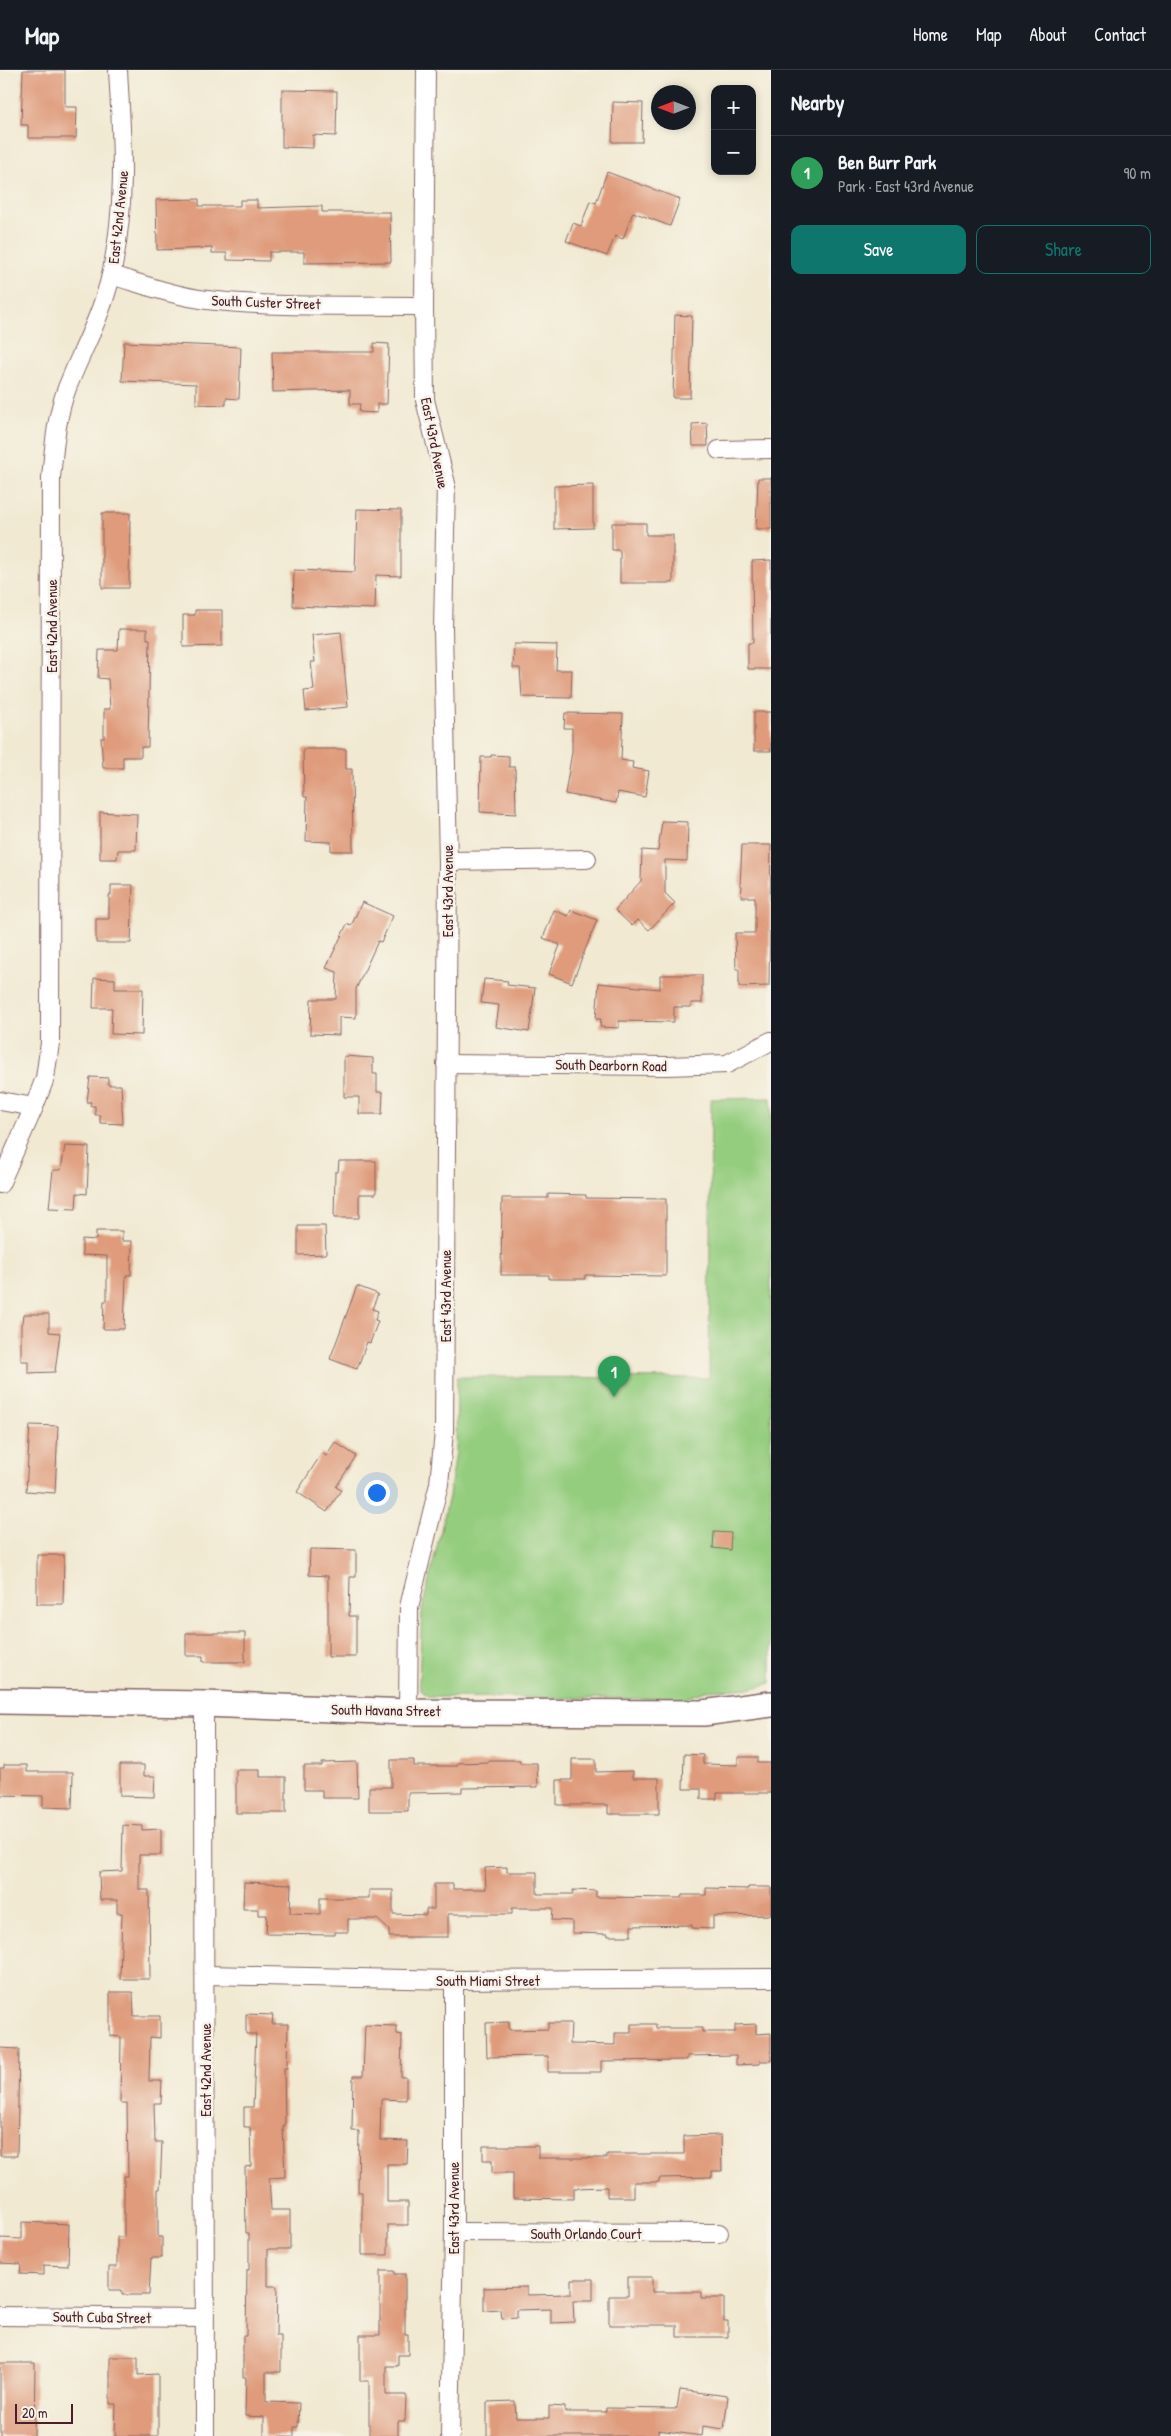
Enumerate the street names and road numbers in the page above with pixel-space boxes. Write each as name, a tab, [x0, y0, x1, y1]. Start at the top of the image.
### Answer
street label: East 42nd Avenue	[103, 169, 133, 265]
street label: South Custer Street	[211, 290, 322, 314]
street label: East 43rd Avenue	[416, 396, 454, 490]
street label: East 42nd Avenue	[41, 579, 62, 673]
street label: East 43rd Avenue	[437, 845, 458, 937]
street label: South Dearborn Road	[555, 1054, 667, 1076]
street label: East 43rd Avenue	[435, 1250, 456, 1342]
street label: South Havana Street	[331, 1699, 442, 1721]
street label: South Miami Street	[436, 1970, 541, 1991]
street label: East 42nd Avenue	[195, 2023, 216, 2117]
street label: East 43rd Avenue	[443, 2162, 464, 2254]
street label: South Orlando Court	[530, 2223, 642, 2244]
street label: South Cuba Street	[53, 2306, 152, 2328]

